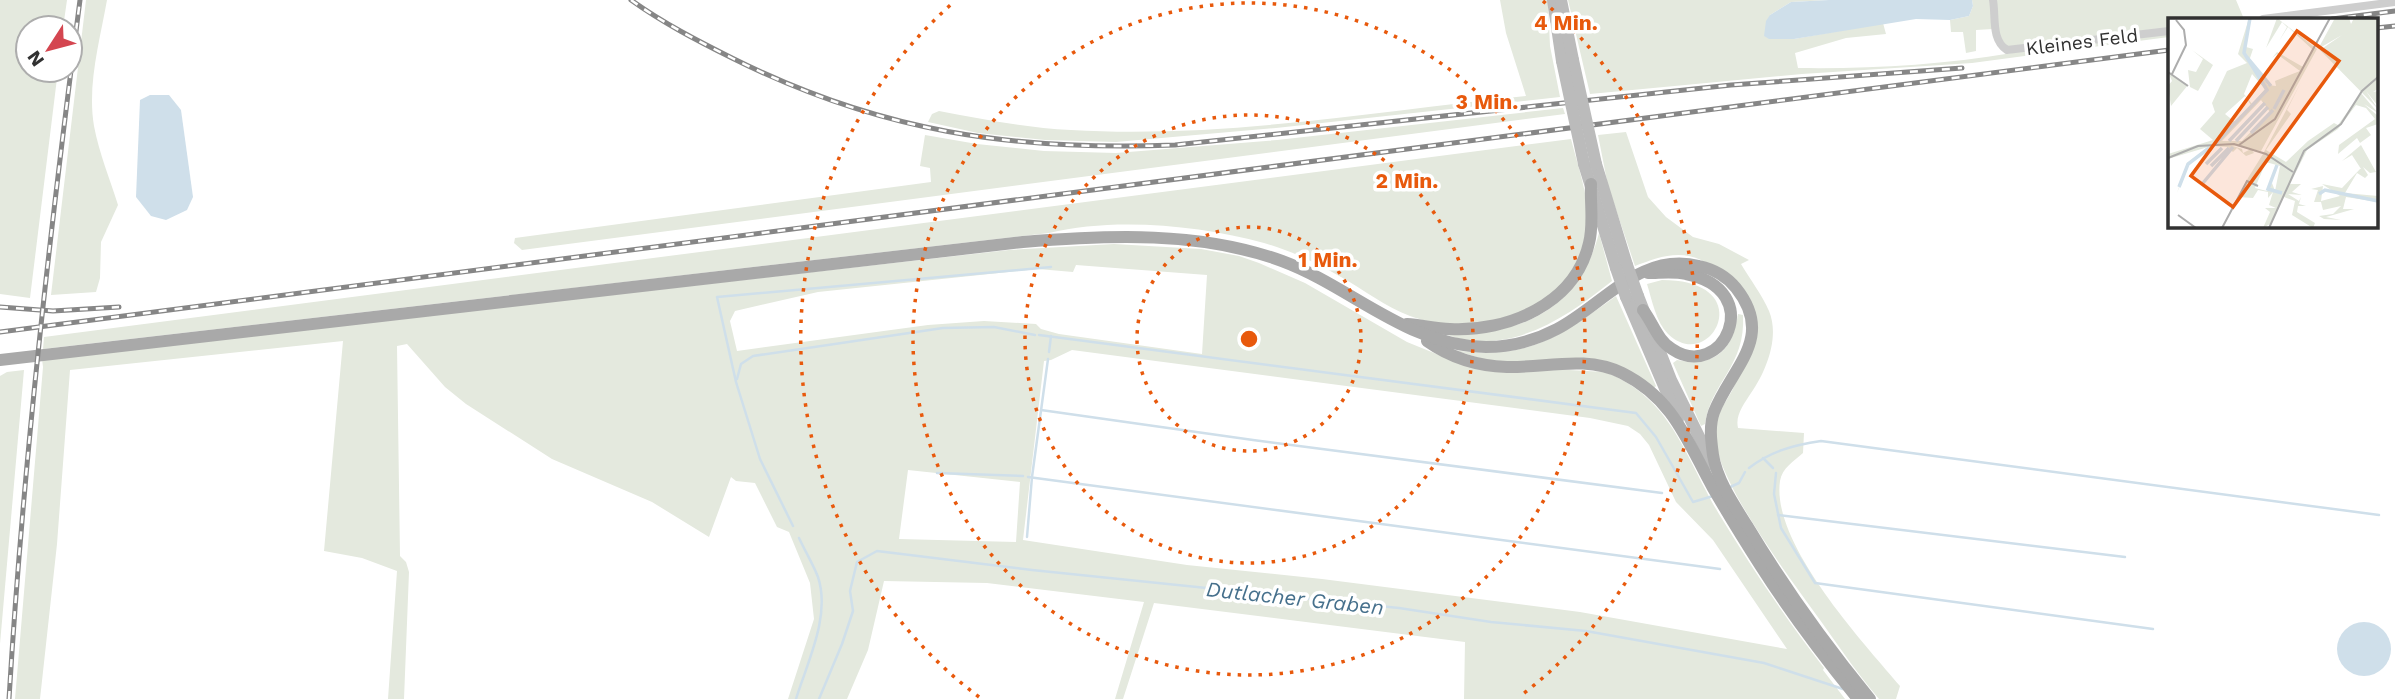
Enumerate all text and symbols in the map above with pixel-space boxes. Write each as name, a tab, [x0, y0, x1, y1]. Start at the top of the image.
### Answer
text: 4 Min.	[1534, 10, 1598, 35]
north arrow	[14, 14, 84, 84]
inset map	[2168, 18, 2378, 228]
street label: Kleines Feld	[2025, 24, 2139, 60]
text: N	[22, 46, 49, 71]
text: 3 Min.	[1456, 89, 1518, 114]
text: 2 Min.	[1376, 168, 1438, 193]
text: 1 Min.	[1298, 247, 1358, 272]
centre of rings	[1237, 327, 1261, 351]
water label: Dutlacher Graben	[1205, 576, 1385, 620]

